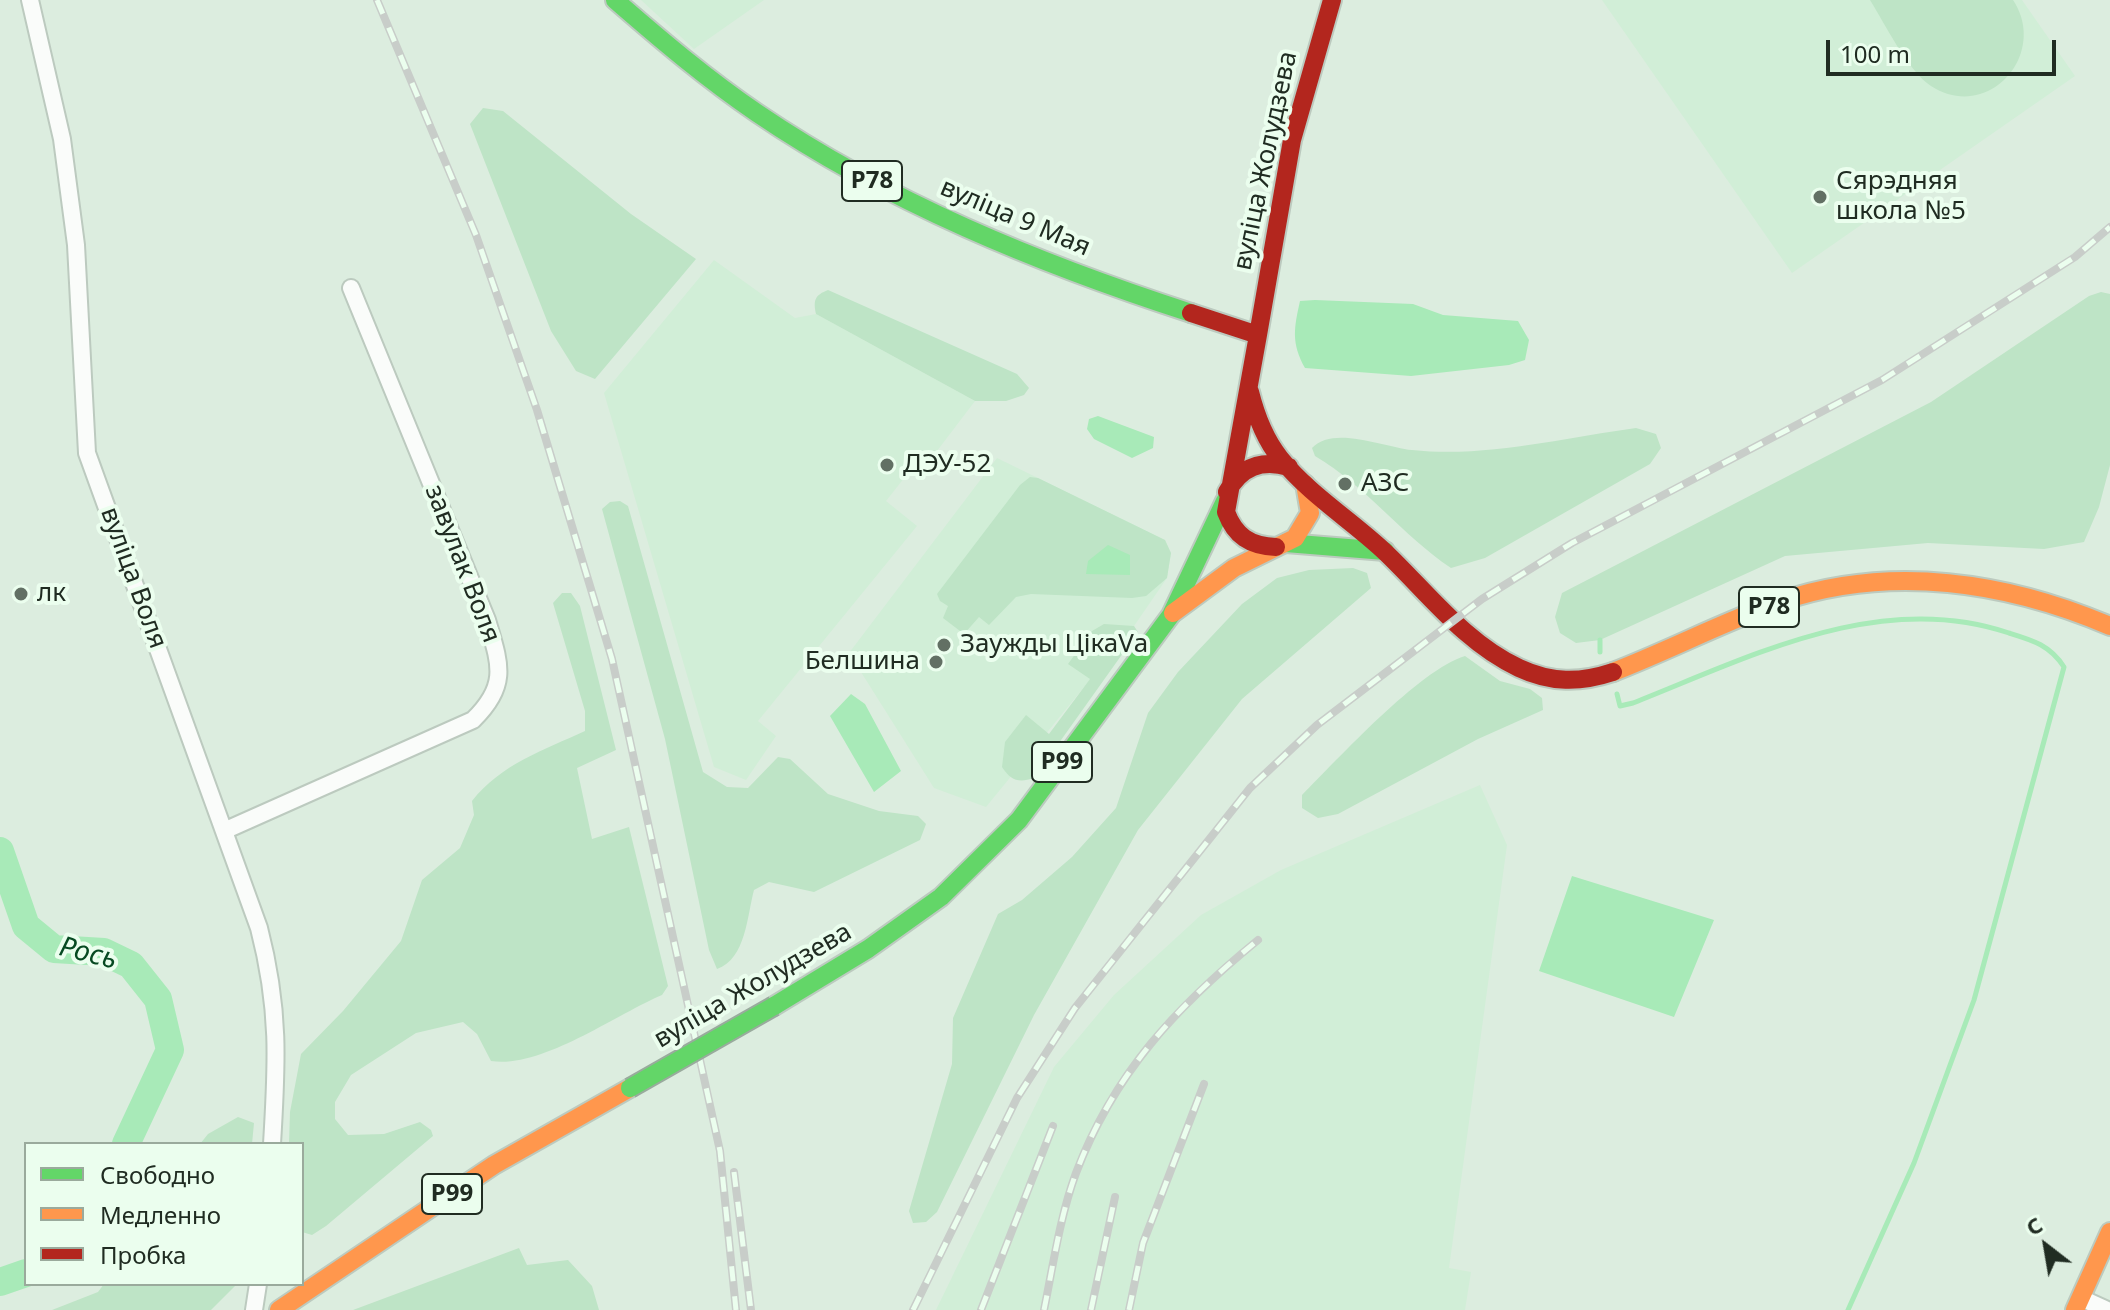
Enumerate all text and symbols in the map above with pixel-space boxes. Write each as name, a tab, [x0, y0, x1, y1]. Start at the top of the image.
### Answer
scale bar	[1830, 24, 2060, 74]
text: 100 m	[1840, 37, 1910, 70]
street label: вуліца Жолудзева	[1228, 49, 1304, 273]
road number: Р78	[842, 161, 902, 201]
place label: Сярэдняя школа №5	[1836, 166, 1966, 228]
street label: вуліца 9 Мая	[935, 172, 1095, 264]
marker: Сярэдняя школа №5	[1811, 188, 1829, 206]
place label: ДЭУ-52	[903, 449, 991, 481]
marker: ДЭУ-52	[878, 456, 896, 474]
place label: АЗС	[1361, 468, 1409, 500]
marker: АЗС	[1336, 475, 1354, 493]
street label: завулак Воля	[418, 481, 506, 647]
street label: вуліца Воля	[93, 503, 173, 653]
place label: лк	[37, 578, 66, 610]
marker: лк	[12, 585, 30, 603]
road number: Р78	[1739, 587, 1799, 627]
place label: Заужды ЦікаVа	[960, 629, 1148, 661]
marker: Заужды ЦікаVа	[935, 636, 953, 654]
place label: Белшина	[805, 646, 920, 678]
marker: Белшина	[927, 653, 945, 671]
road number: Р99	[1032, 742, 1092, 782]
street label: вуліца Жолудзева	[649, 917, 857, 1055]
water label: Рось	[56, 931, 120, 977]
legend	[24, 1142, 304, 1286]
text: Свободно	[100, 1158, 215, 1191]
road number: Р99	[422, 1174, 482, 1214]
text: Медленно	[100, 1198, 221, 1231]
north arrow	[2006, 1206, 2086, 1286]
text: С	[2020, 1209, 2047, 1242]
text: Пробка	[100, 1238, 186, 1271]

